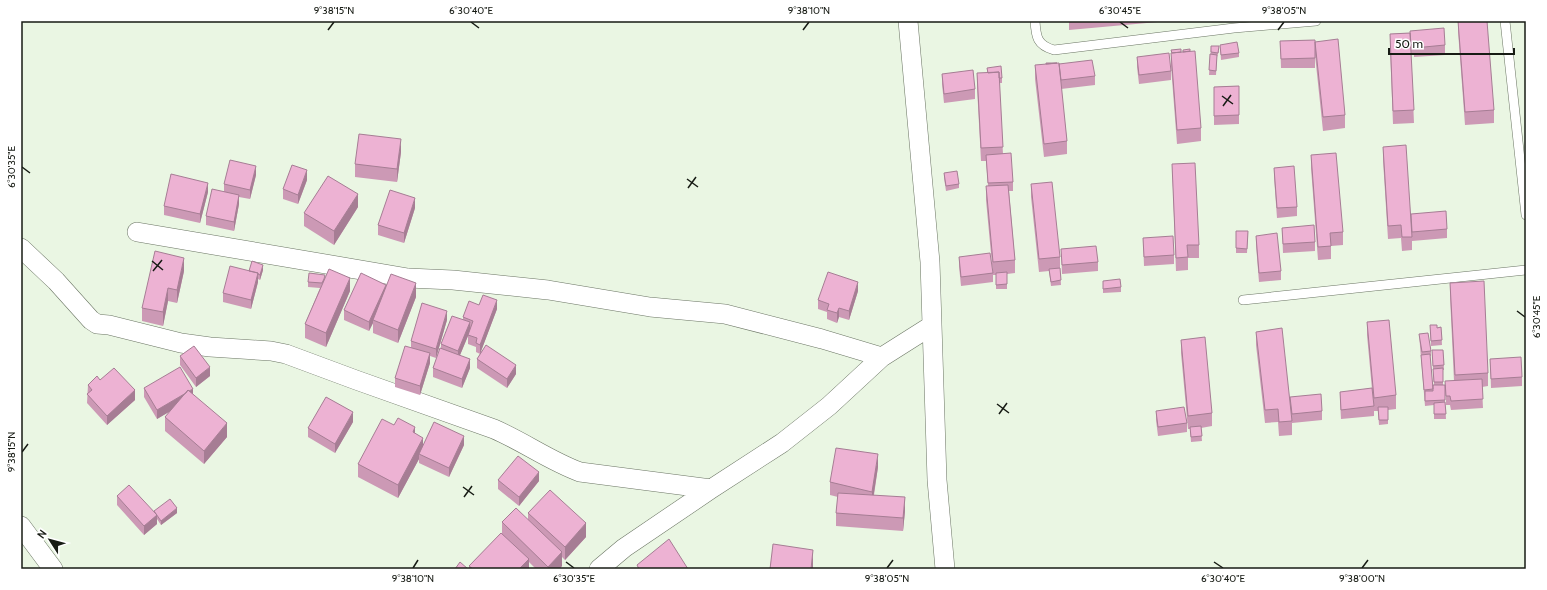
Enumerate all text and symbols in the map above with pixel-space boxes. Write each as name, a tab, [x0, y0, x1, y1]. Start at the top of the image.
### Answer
text: 9°38'15"N	[314, 4, 354, 17]
text: 6°30'40"E	[449, 4, 493, 17]
text: 9°38'10"N	[788, 4, 830, 17]
text: 6°30'45"E	[1099, 4, 1142, 17]
text: 9°38'05"N	[1262, 4, 1306, 17]
scale bar	[1389, 30, 1514, 56]
text: 50 m	[1395, 36, 1423, 51]
text: 6°30'35"E	[5, 145, 18, 188]
text: 6°30'45"E	[1530, 295, 1543, 338]
text: 9°38'15"N	[5, 432, 18, 472]
north arrow	[30, 520, 70, 560]
text: N	[34, 527, 50, 541]
text: 9°38'10"N	[392, 572, 434, 585]
text: 6°30'35"E	[553, 572, 596, 585]
text: 9°38'05"N	[865, 572, 909, 585]
text: 6°30'40"E	[1201, 572, 1245, 585]
text: 9°38'00"N	[1339, 572, 1385, 585]

